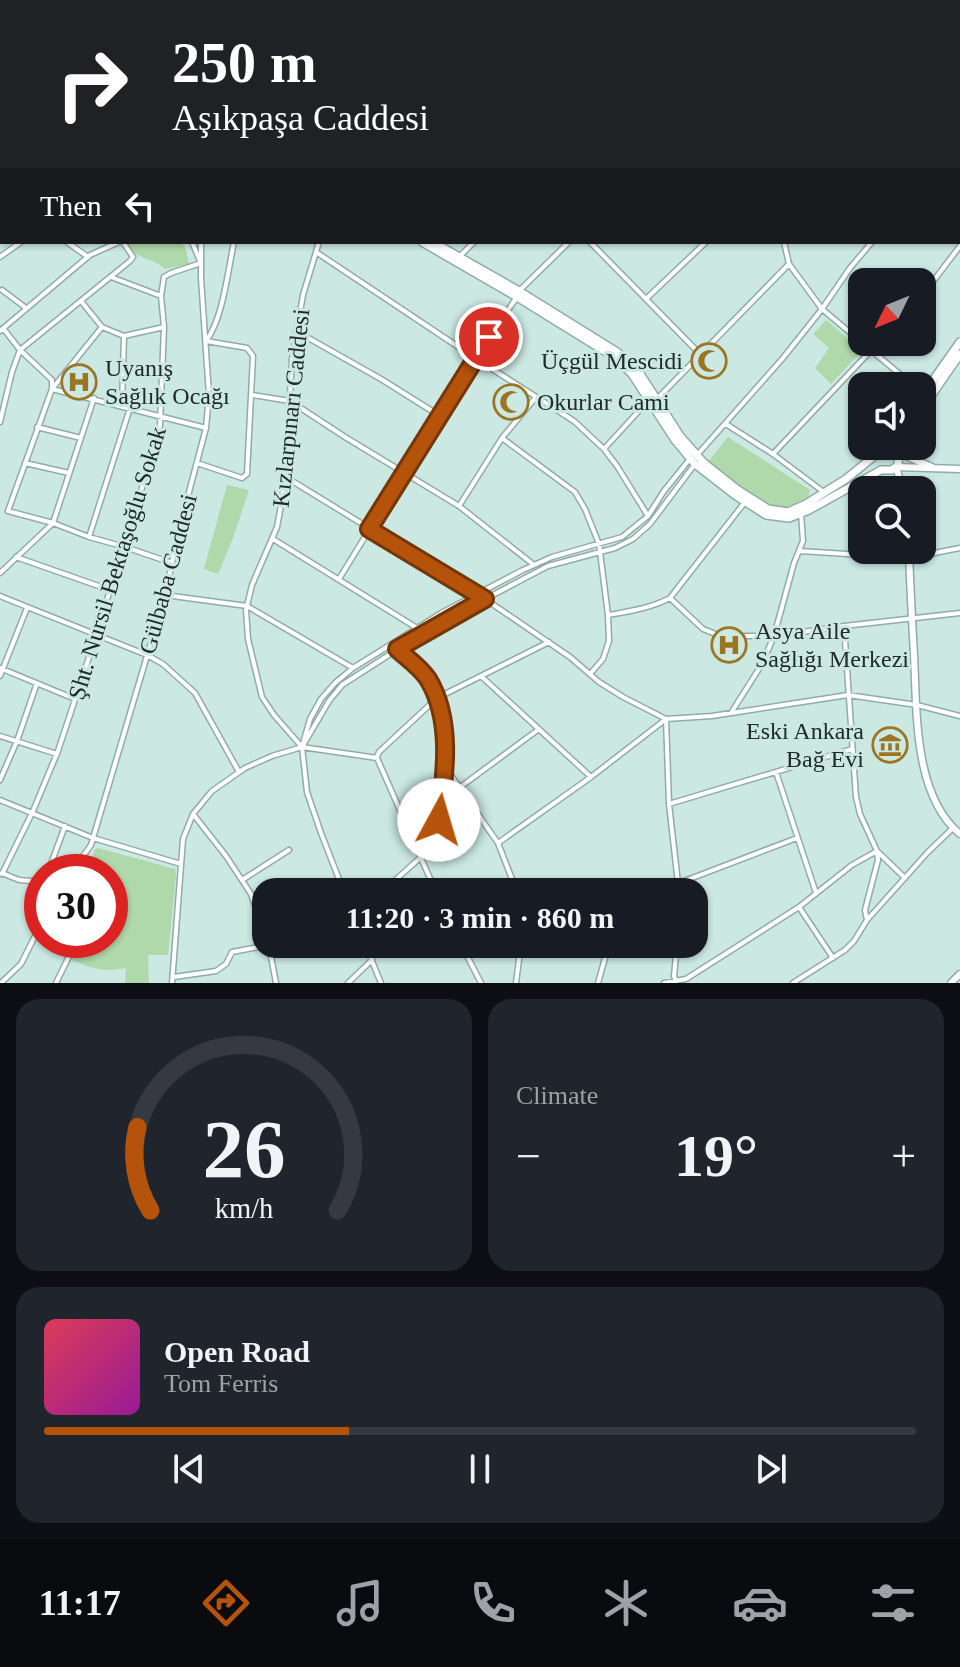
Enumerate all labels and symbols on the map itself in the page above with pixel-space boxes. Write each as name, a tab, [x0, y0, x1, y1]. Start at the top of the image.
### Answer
north arrow	[848, 268, 936, 356]
pin	[455, 303, 523, 371]
street label: Kızlarpınarı Caddesi	[268, 307, 314, 508]
mosque icon: Üçgül Mescidi	[690, 342, 728, 380]
place label: Üçgül Mescidi	[541, 348, 683, 374]
place label: Uyanış Sağlık Ocağı	[105, 355, 230, 409]
hospital icon: Uyanış Sağlık Ocağı	[60, 363, 98, 401]
mosque icon: Okurlar Cami	[492, 383, 530, 421]
place label: Okurlar Cami	[537, 389, 670, 415]
street label: Şht. Nursil Bektaşoğlu Sokak	[63, 423, 171, 703]
street label: Gülbaba Caddesi	[134, 491, 202, 657]
place label: Asya Aile Sağlığı Merkezi	[755, 618, 909, 672]
hospital icon: Asya Aile Sağlığı Merkezi	[710, 626, 748, 664]
place label: Eski Ankara Bağ Evi	[746, 718, 864, 772]
museum icon: Eski Ankara Bağ Evi	[871, 726, 909, 764]
position arrow	[397, 778, 481, 862]
speed limit sign: 30	[24, 854, 128, 958]

